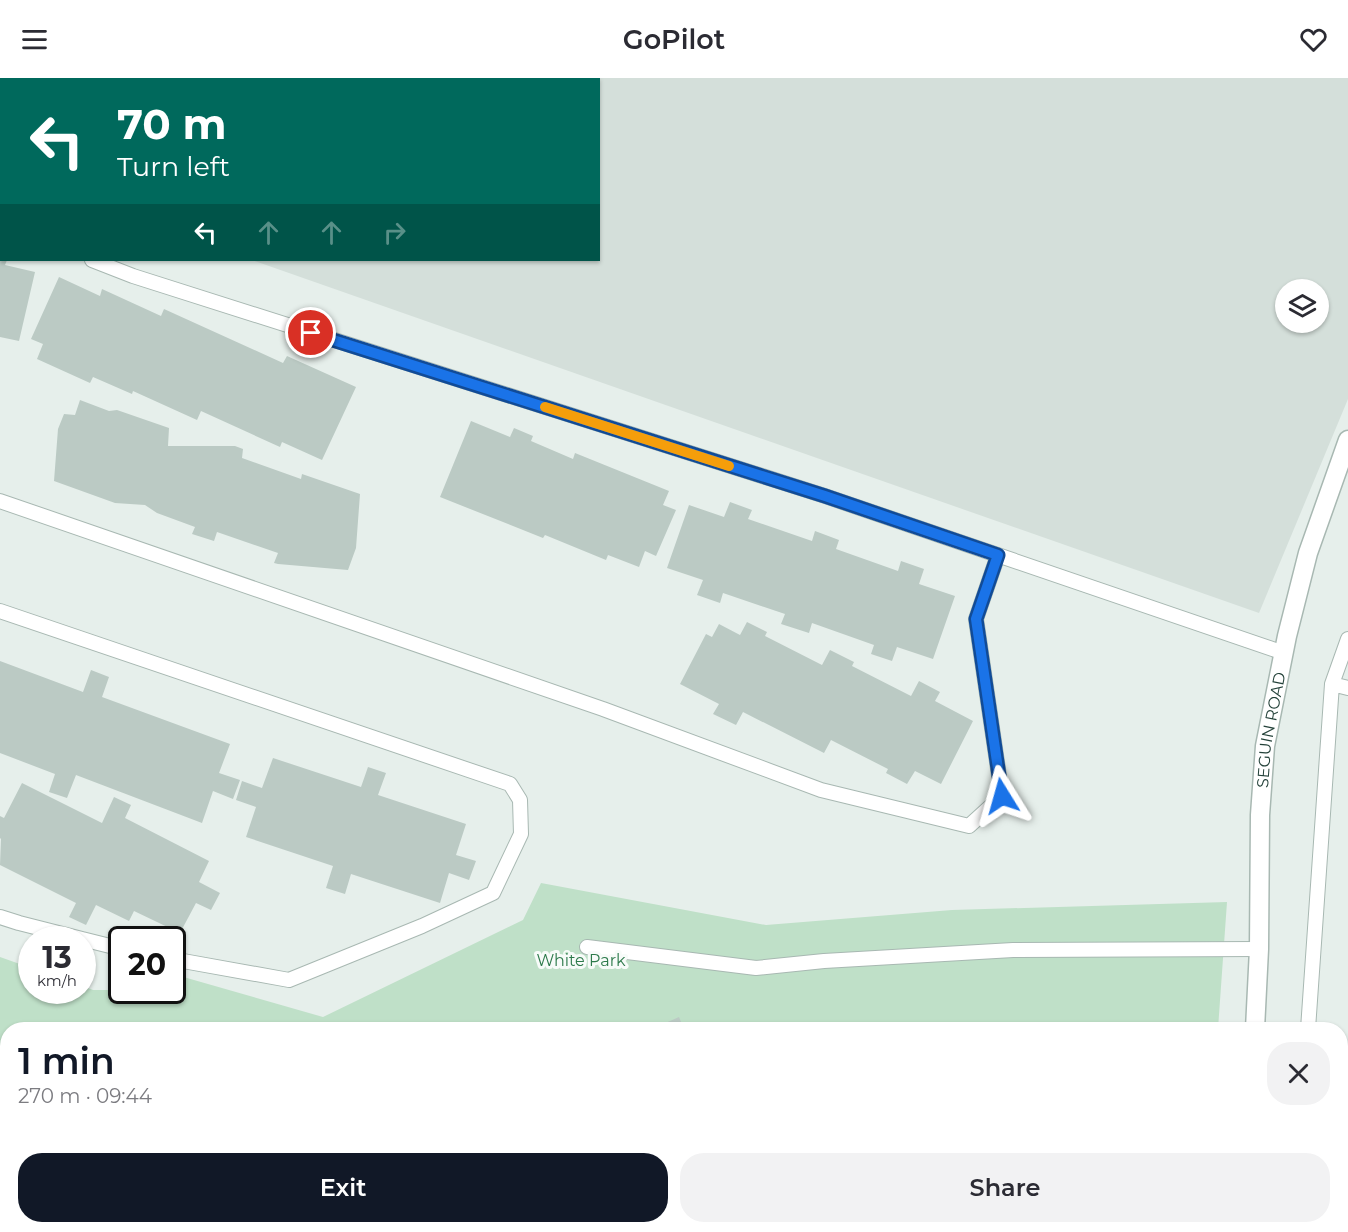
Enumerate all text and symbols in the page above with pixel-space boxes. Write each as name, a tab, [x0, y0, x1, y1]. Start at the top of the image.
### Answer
icon: menu	[18, 23, 51, 56]
text: GoPilot	[623, 23, 725, 56]
icon: heart	[1297, 23, 1330, 56]
text: 70 m	[117, 98, 227, 150]
icon: left	[18, 102, 96, 180]
text: Turn left	[117, 150, 230, 183]
icon: left	[189, 216, 222, 249]
icon: ahead	[252, 216, 285, 249]
icon: ahead	[315, 216, 348, 249]
icon: right	[378, 216, 411, 249]
map controls	[1275, 279, 1329, 333]
button: layers	[1275, 279, 1329, 333]
pin	[285, 307, 336, 358]
icon: arrive	[294, 316, 327, 349]
street label: SEGUIN ROAD	[1252, 670, 1289, 788]
position arrow	[970, 764, 1034, 828]
speed limit sign: 20	[108, 926, 186, 1004]
text: 13	[42, 939, 72, 976]
park label: White Park	[536, 951, 626, 970]
text: km/h	[37, 971, 77, 990]
text: 1 min	[18, 1039, 115, 1083]
button: close	[1267, 1042, 1330, 1105]
text: 270 m · 09:44	[18, 1084, 152, 1108]
button: Exit	[18, 1153, 668, 1222]
button: Share	[680, 1153, 1330, 1222]

